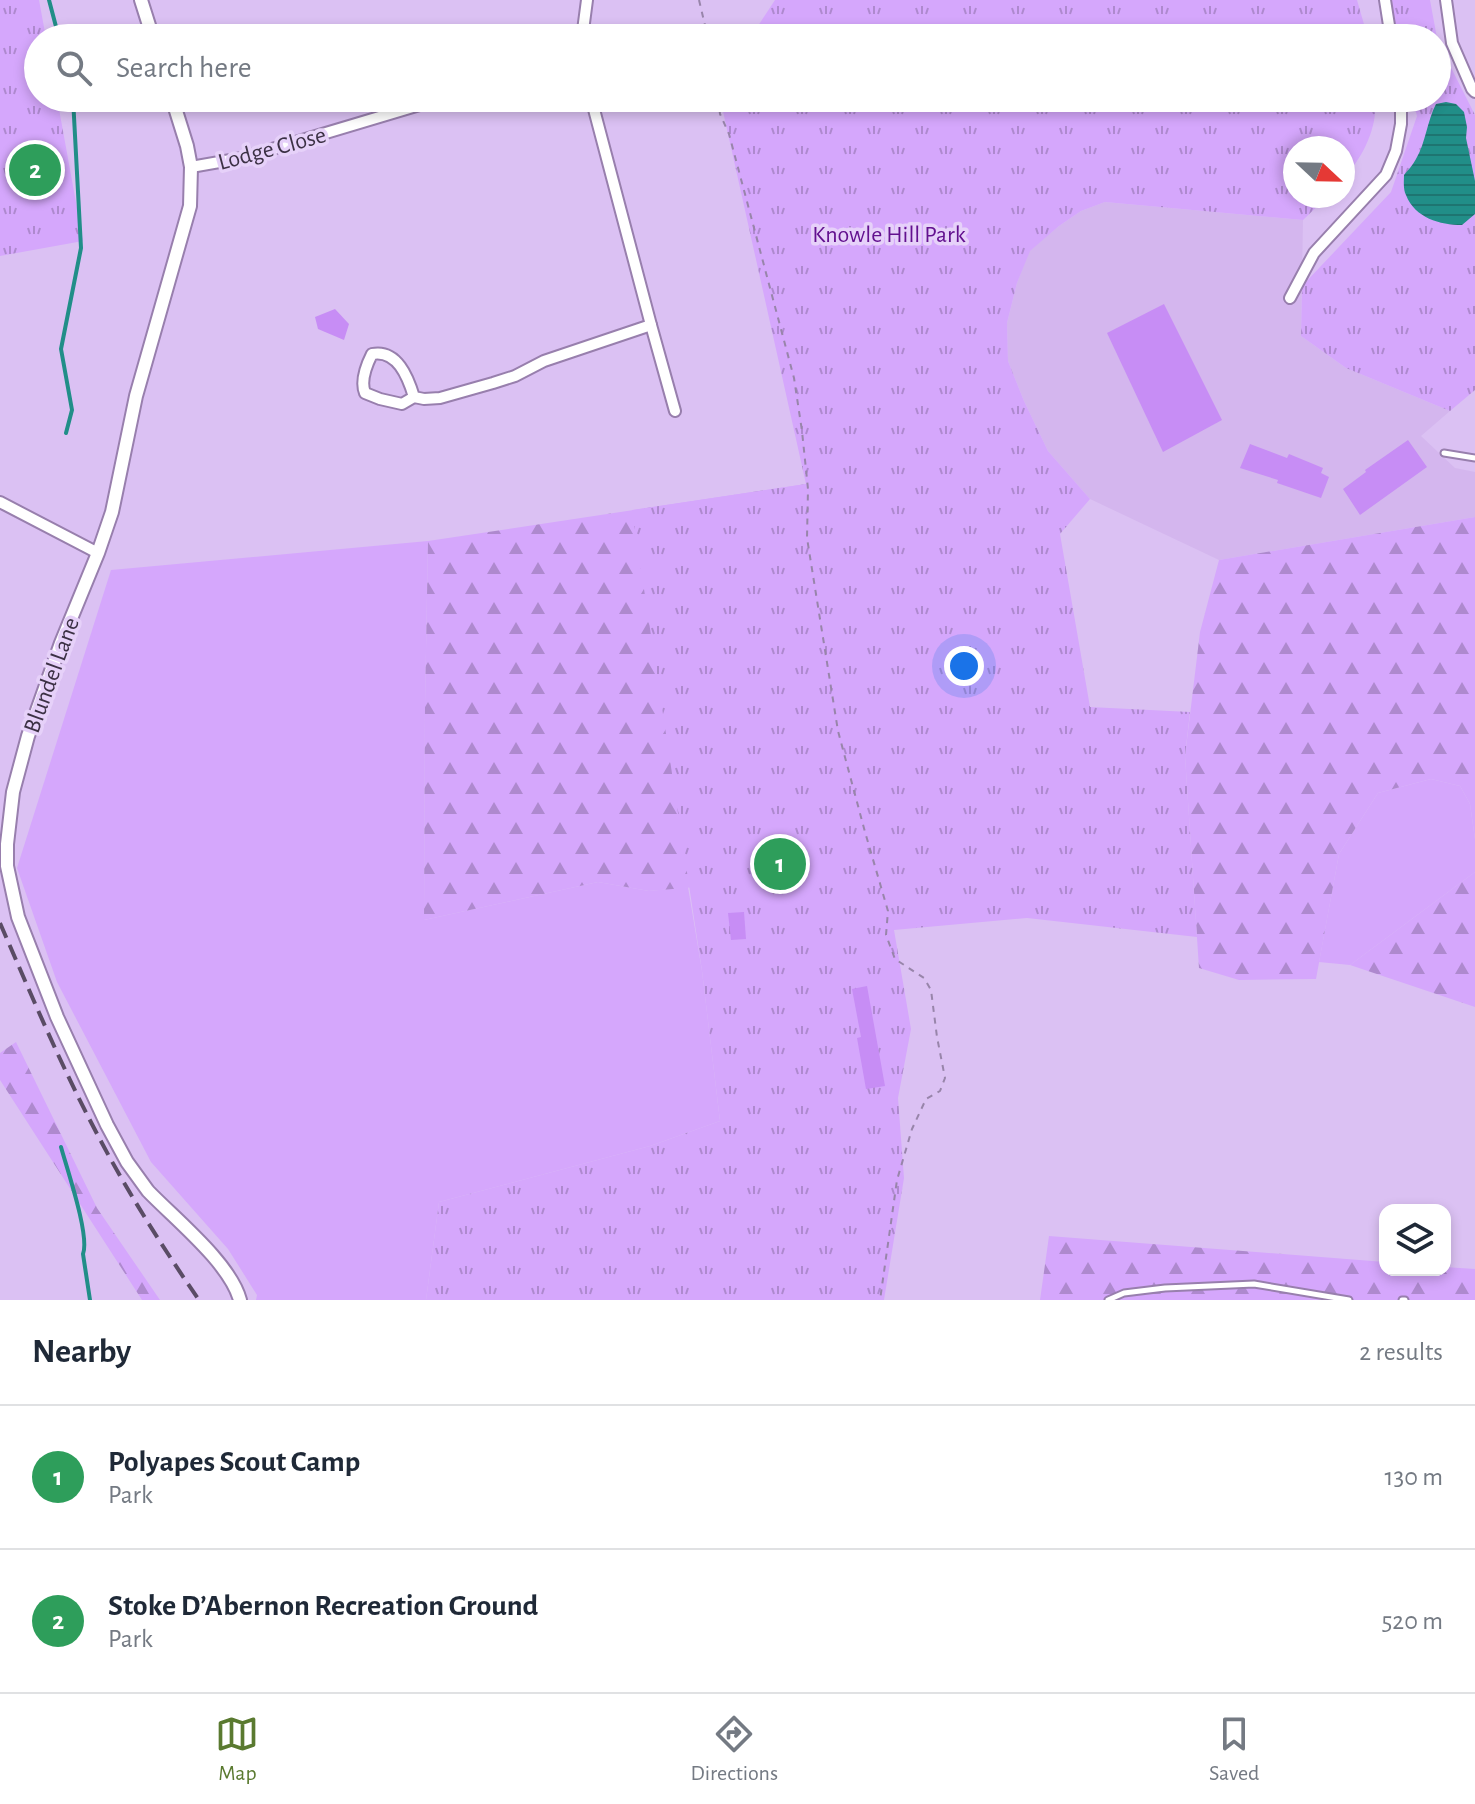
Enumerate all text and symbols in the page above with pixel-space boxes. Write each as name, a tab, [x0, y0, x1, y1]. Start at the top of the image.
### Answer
search box	[24, 24, 1451, 112]
icon: search	[52, 46, 96, 90]
text: Search here	[116, 53, 252, 83]
street label: Lodge Close	[216, 123, 329, 175]
north arrow	[1283, 136, 1355, 208]
pin: 2	[9, 140, 61, 200]
park label: Knowle Hill Park	[812, 223, 966, 247]
street label: Blundel Lane	[20, 614, 84, 736]
your location	[944, 646, 984, 686]
pin: 1	[754, 834, 806, 894]
map controls	[1379, 1204, 1451, 1276]
button: layers	[1379, 1204, 1451, 1276]
text: Nearby	[32, 1335, 131, 1369]
text: 2 results	[1359, 1339, 1443, 1365]
text: Polyapes Scout Camp	[108, 1447, 360, 1477]
text: 1	[53, 1464, 63, 1490]
text: 130 m	[1385, 1464, 1443, 1490]
text: Park	[108, 1482, 153, 1508]
text: Stoke D’Abernon Recreation Ground	[108, 1591, 538, 1621]
text: 2	[52, 1608, 64, 1634]
text: 520 m	[1381, 1608, 1443, 1634]
text: Park	[108, 1626, 153, 1652]
tab: Map	[215, 1712, 259, 1786]
tab: Directions	[690, 1712, 778, 1786]
tab: Saved	[1209, 1712, 1259, 1786]

